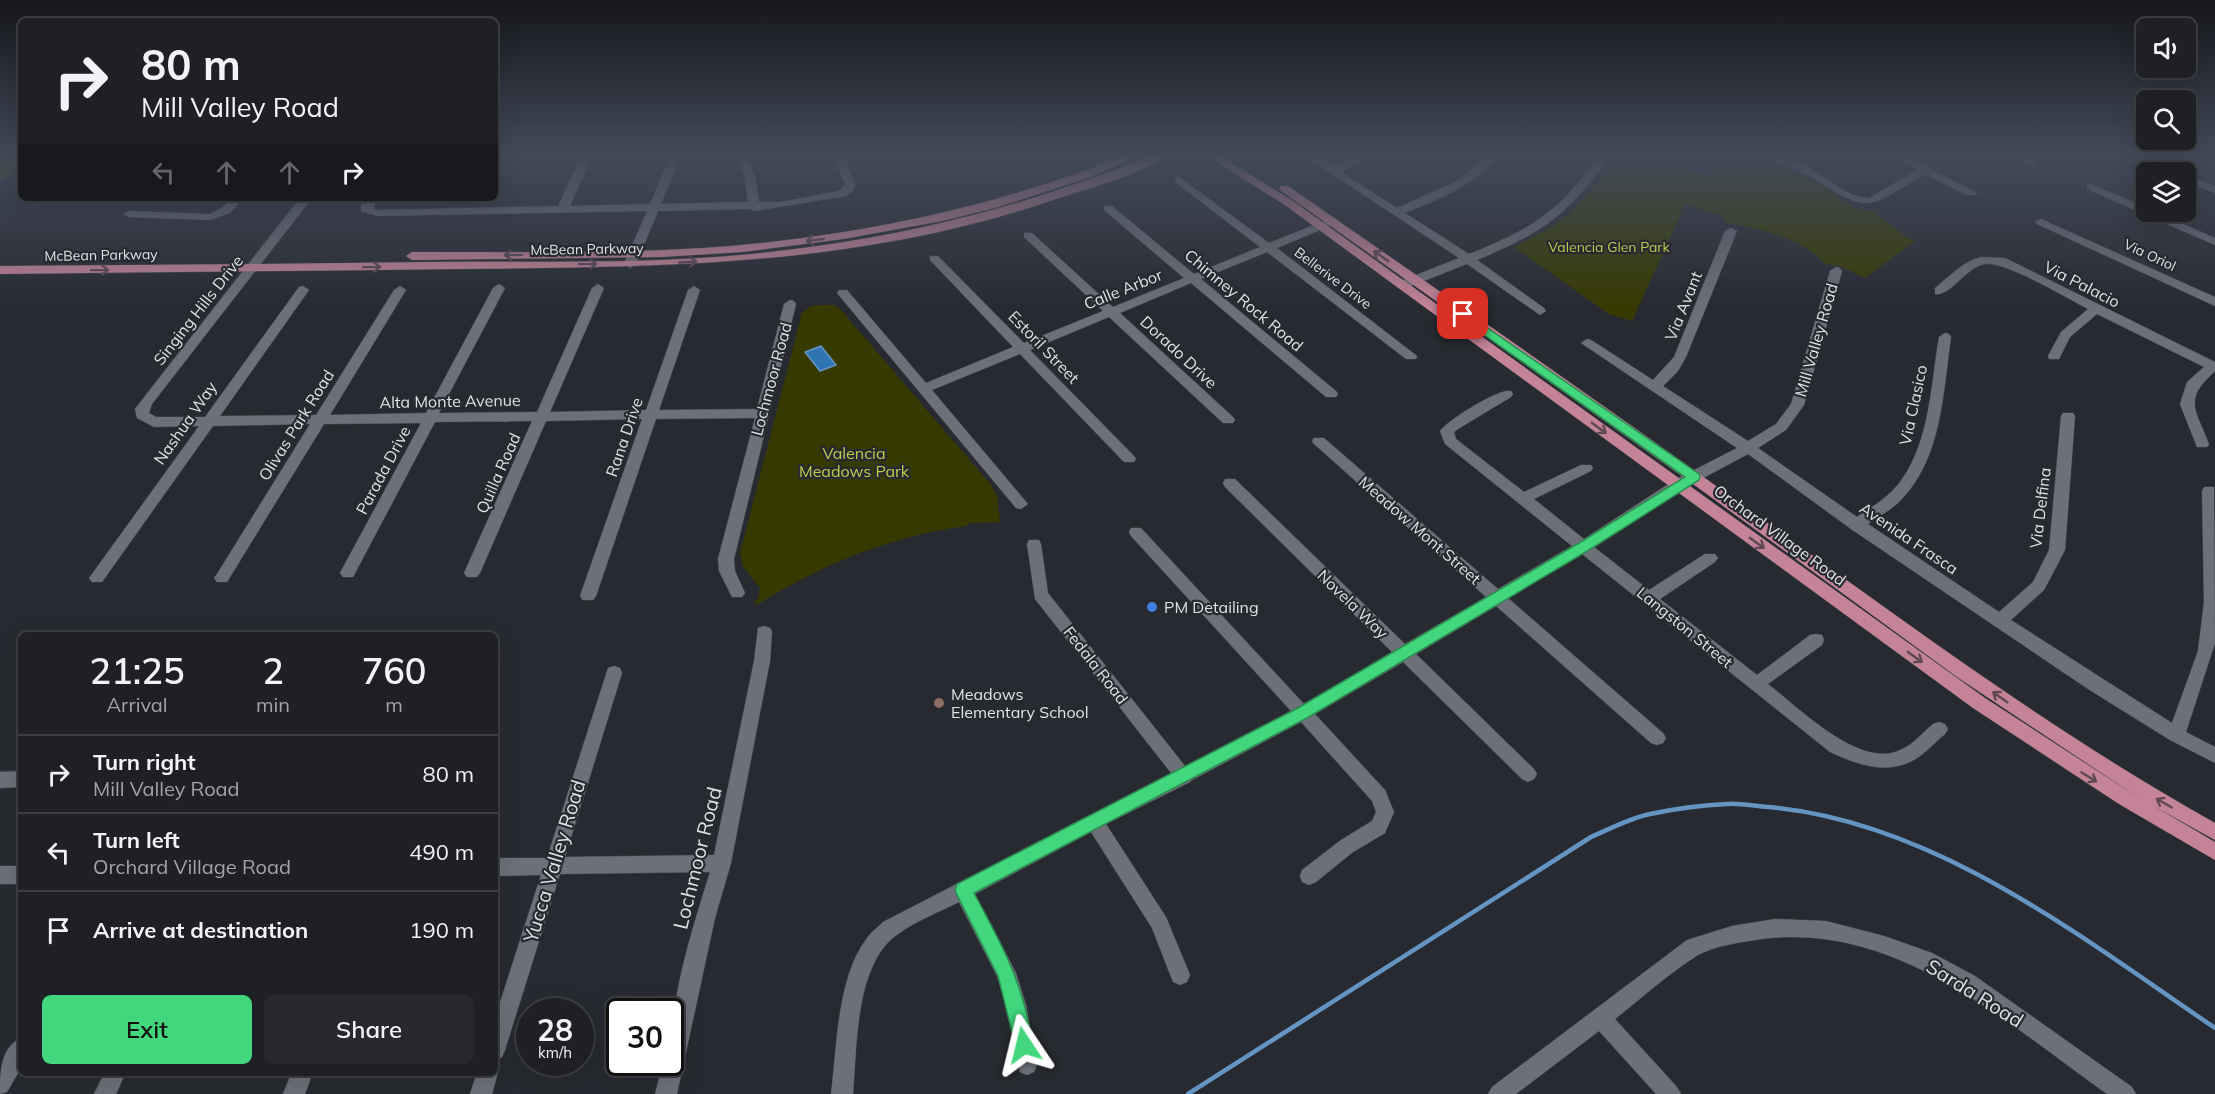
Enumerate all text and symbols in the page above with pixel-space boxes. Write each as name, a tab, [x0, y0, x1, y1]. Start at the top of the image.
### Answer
map controls	[2136, 18, 2196, 222]
button: sound	[2136, 18, 2196, 78]
text: 80 m	[141, 38, 241, 91]
icon: right	[42, 42, 120, 120]
text: Mill Valley Road	[141, 90, 339, 124]
button: search	[2136, 90, 2196, 150]
icon: left	[147, 156, 180, 189]
icon: ahead	[210, 156, 243, 189]
icon: ahead	[273, 156, 306, 189]
icon: right	[336, 156, 369, 189]
button: layers	[2136, 162, 2196, 222]
one-way arrow	[805, 235, 825, 246]
street label: Via Oriol	[2121, 235, 2179, 275]
park label: Valencia Glen Park	[1548, 238, 1670, 256]
street label: McBean Parkway	[530, 239, 644, 259]
street label: Bellerive Drive	[1291, 243, 1375, 313]
street label: McBean Parkway	[44, 245, 158, 265]
street label: Chimney Rock Road	[1181, 245, 1307, 355]
one-way arrow	[504, 249, 524, 261]
one-way arrow	[1373, 250, 1389, 262]
street label: Singing Hills Drive	[149, 251, 247, 369]
street label: Via Palacio	[2041, 256, 2123, 312]
one-way arrow	[678, 257, 698, 268]
one-way arrow	[578, 258, 598, 270]
one-way arrow	[362, 261, 382, 273]
one-way arrow	[90, 264, 110, 276]
street label: Calle Arbor	[1081, 264, 1165, 314]
street label: Via Avant	[1660, 268, 1706, 344]
street label: Mill Valley Road	[1790, 281, 1842, 399]
pin	[1437, 288, 1488, 339]
icon: arrive	[1446, 297, 1479, 330]
street label: Estoril Street	[1004, 306, 1084, 388]
street label: Dorado Drive	[1136, 311, 1222, 393]
street label: Lochmoor Road	[746, 320, 796, 438]
street label: Via Clasico	[1895, 363, 1931, 447]
street label: Olivas Park Road	[254, 366, 338, 484]
street label: Nashua Way	[149, 377, 221, 468]
street label: Alta Monte Avenue	[379, 390, 521, 412]
street label: Rana Drive	[601, 395, 647, 479]
street label: Parada Drive	[351, 422, 415, 518]
one-way arrow	[1591, 422, 1607, 434]
street label: Quilla Road	[471, 430, 525, 516]
park label: Valencia Meadows Park	[799, 443, 910, 481]
street label: Via Delfina	[2025, 466, 2055, 550]
street label: Meadow Mont Street	[1355, 472, 1485, 589]
street label: Orchard Village Road	[1710, 480, 1850, 590]
street label: Avenida Frasca	[1856, 498, 1962, 578]
one-way arrow	[1749, 536, 1765, 549]
street label: Novela Way	[1313, 565, 1393, 643]
street label: Langston Street	[1633, 582, 1737, 672]
place label: PM Detailing	[1164, 597, 1259, 617]
marker: PM Detailing	[1145, 600, 1159, 614]
street label: Fedala Road	[1059, 622, 1133, 708]
text: 21:25	[90, 648, 184, 693]
text: 2	[262, 648, 284, 693]
text: 760	[362, 648, 426, 693]
one-way arrow	[1907, 651, 1923, 663]
place label: Meadows Elementary School	[951, 684, 1089, 722]
one-way arrow	[1993, 691, 2009, 703]
text: Arrival	[106, 692, 168, 717]
text: min	[256, 692, 290, 717]
text: m	[385, 692, 403, 717]
marker: Meadows Elementary School	[932, 696, 946, 710]
text: Turn right	[93, 748, 196, 776]
icon: right	[42, 758, 75, 791]
text: 80 m	[423, 760, 474, 788]
one-way arrow	[2080, 771, 2097, 783]
text: Mill Valley Road	[93, 776, 240, 801]
street label: Yucca Valley Road	[517, 777, 591, 946]
street label: Lochmoor Road	[667, 784, 727, 932]
one-way arrow	[2156, 797, 2173, 809]
text: Turn left	[93, 826, 180, 854]
icon: left	[42, 836, 75, 869]
text: 490 m	[409, 838, 474, 866]
text: Orchard Village Road	[93, 854, 291, 879]
icon: arrive	[42, 914, 75, 947]
text: Arrive at destination	[93, 916, 308, 944]
text: 190 m	[409, 916, 474, 944]
street label: Sarda Road	[1922, 953, 2028, 1033]
button: Exit	[42, 995, 252, 1064]
button: Share	[264, 995, 474, 1064]
speed limit sign: 30	[606, 998, 684, 1076]
text: 28	[537, 1011, 573, 1049]
position arrow	[992, 1013, 1056, 1077]
text: km/h	[538, 1043, 572, 1062]

